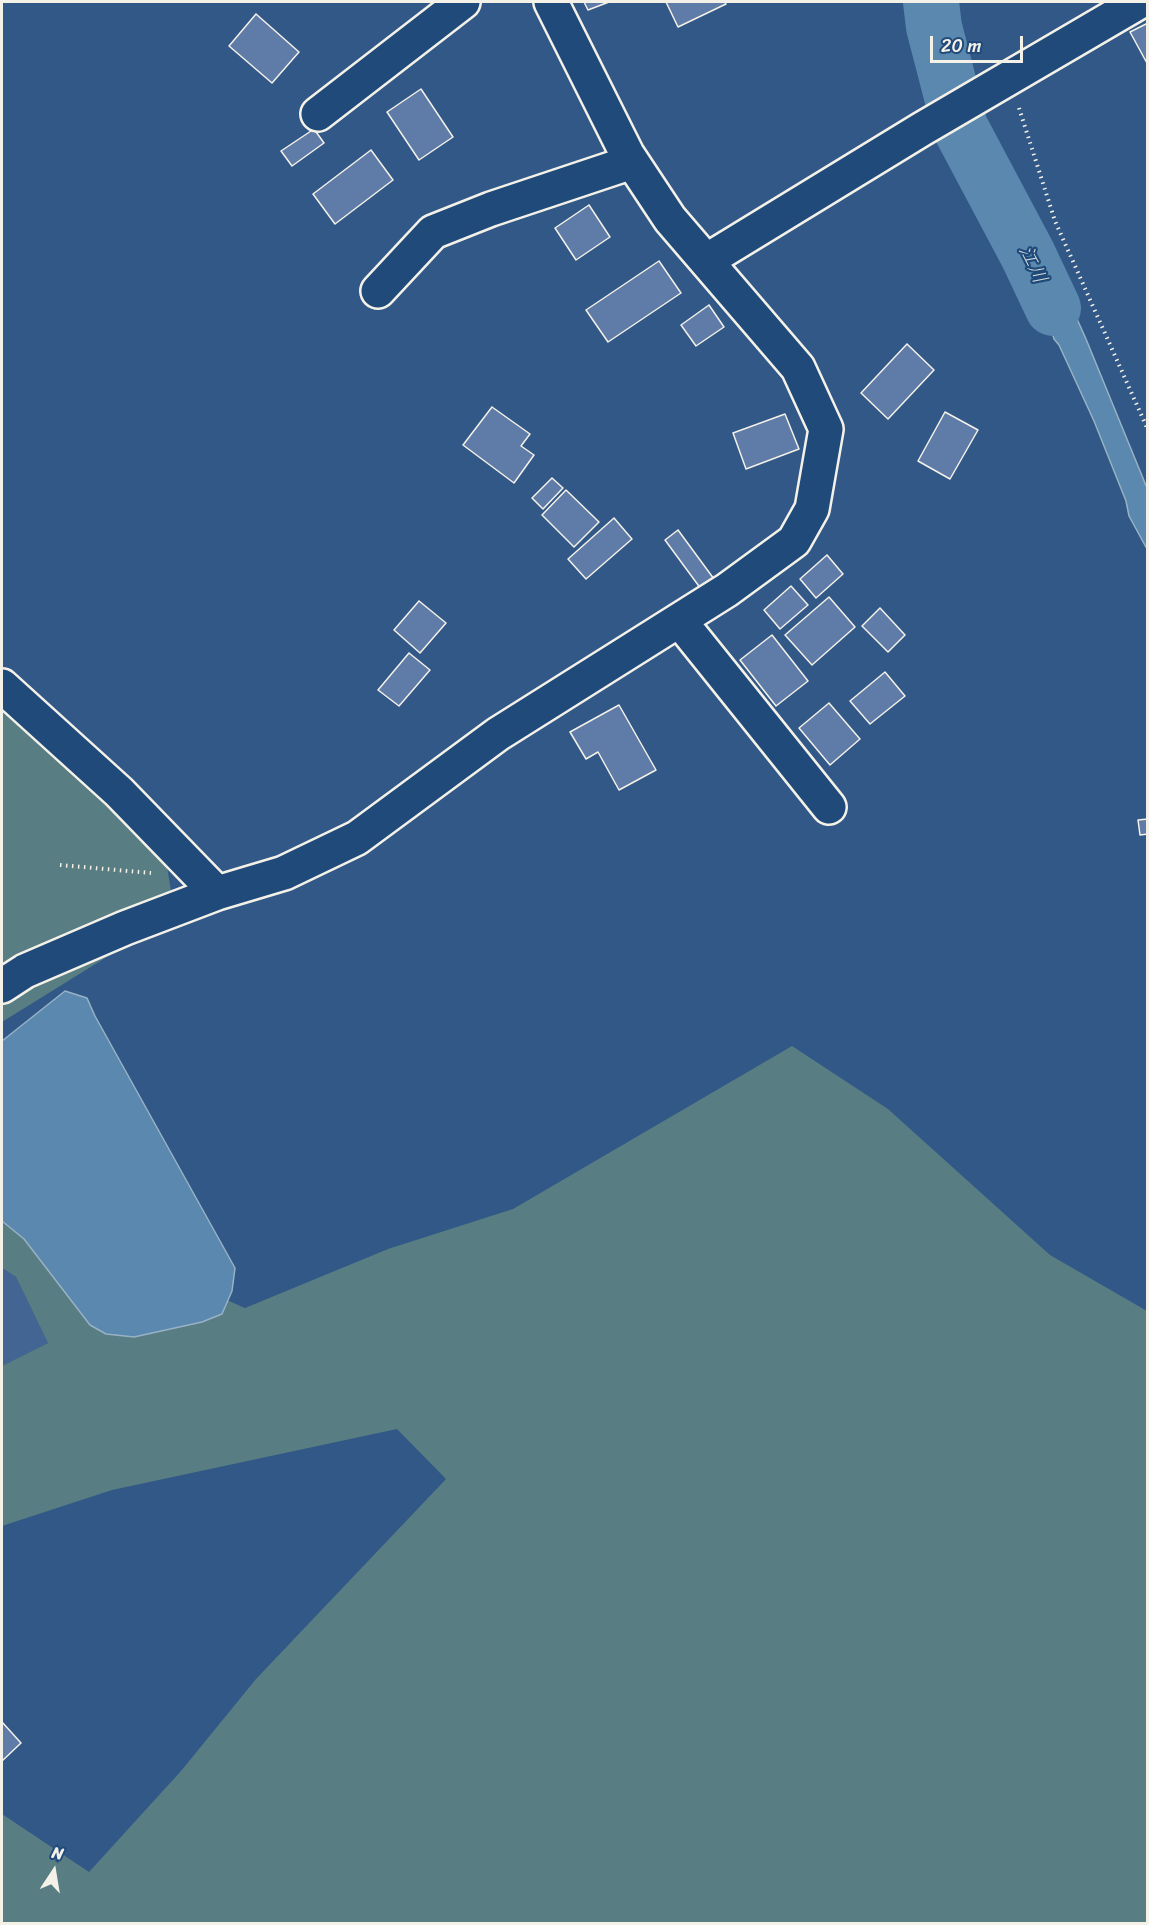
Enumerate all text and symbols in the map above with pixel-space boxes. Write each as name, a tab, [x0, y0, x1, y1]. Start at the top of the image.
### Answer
scale bar	[933, 24, 1026, 62]
text: 20 m	[941, 30, 981, 62]
water label: 江川	[1013, 242, 1051, 288]
text: N	[49, 1838, 66, 1868]
north arrow	[24, 1841, 84, 1901]

